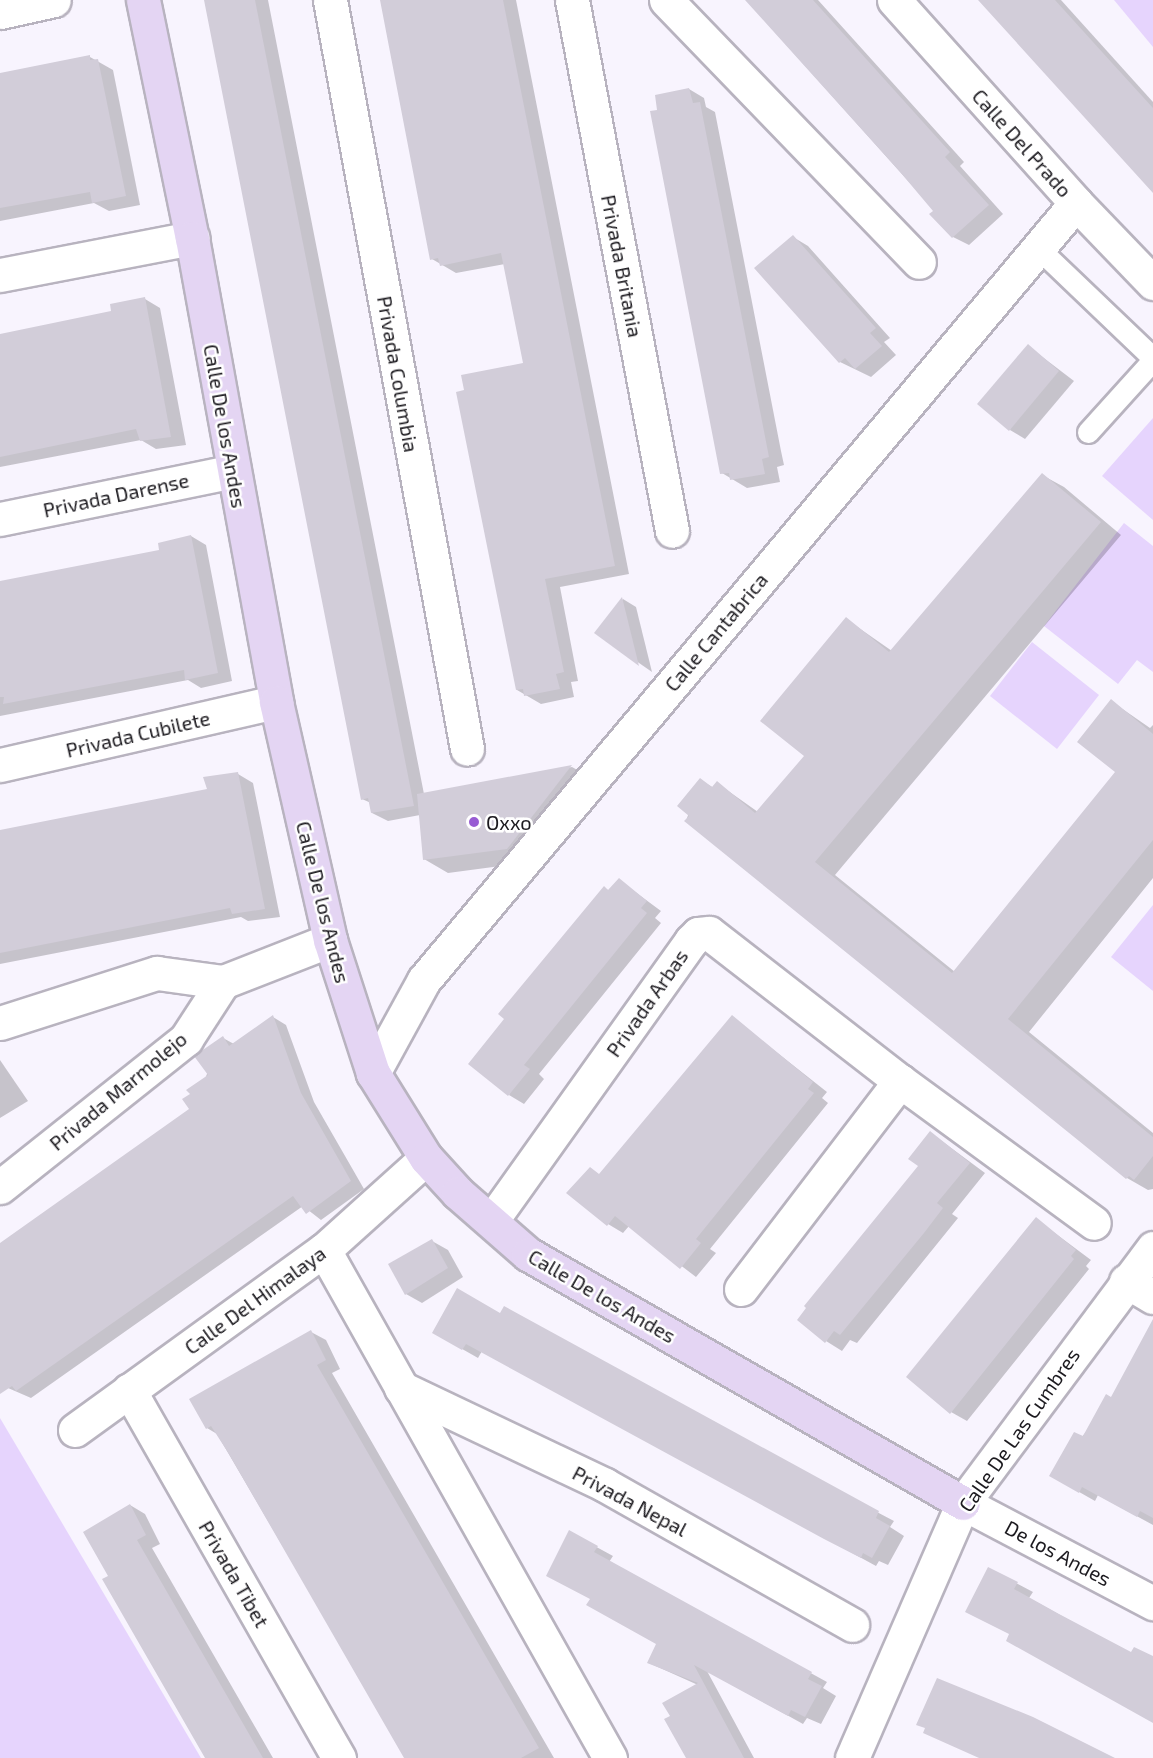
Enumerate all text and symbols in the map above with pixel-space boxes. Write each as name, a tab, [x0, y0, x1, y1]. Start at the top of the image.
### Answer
street label: Calle Del Prado	[967, 84, 1077, 202]
street label: Privada Britania	[596, 193, 648, 339]
street label: Privada Columbia	[372, 294, 424, 454]
street label: Calle De los Andes	[199, 342, 251, 510]
street label: Privada Darense	[41, 468, 191, 522]
street label: Calle Cantabrica	[659, 568, 773, 696]
street label: Privada Cubilete	[64, 706, 212, 762]
place label: Oxxo	[486, 810, 532, 834]
marker: Oxxo	[467, 815, 481, 829]
street label: Calle De los Andes	[291, 818, 355, 986]
street label: Privada Arbas	[601, 944, 693, 1062]
street label: Privada Marmolejo	[45, 1027, 191, 1155]
street label: Calle Del Himalaya	[180, 1241, 330, 1359]
street label: Calle De los Andes	[524, 1244, 680, 1348]
street label: Calle De Las Cumbres	[953, 1344, 1085, 1516]
street label: Privada Nepal	[569, 1461, 691, 1541]
street label: De los Andes	[1001, 1515, 1115, 1591]
street label: Privada Tibet	[194, 1516, 274, 1632]

